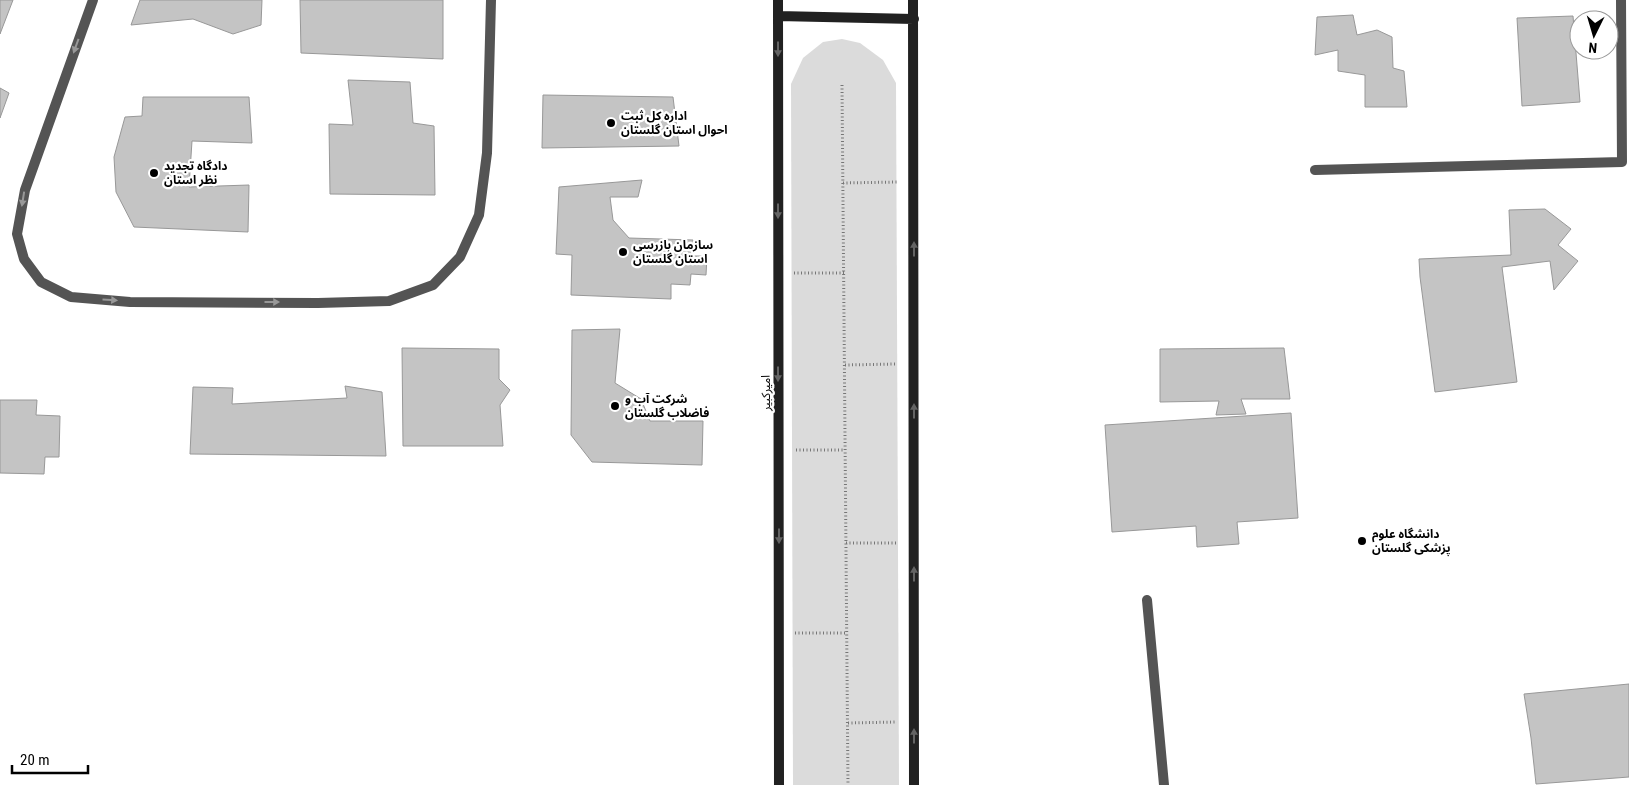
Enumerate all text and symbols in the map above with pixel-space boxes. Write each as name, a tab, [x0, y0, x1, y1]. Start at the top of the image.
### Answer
north arrow	[1569, 10, 1619, 60]
one-way arrow	[72, 39, 80, 54]
text: N	[1588, 40, 1598, 56]
one-way arrow	[774, 41, 782, 57]
place label: اداره کل ثبت احوال استان گلستان	[621, 109, 728, 137]
marker: اداره کل ثبت احوال استان گلستان	[605, 117, 617, 129]
place label: دادگاه تجدید نظر استان	[164, 159, 228, 187]
marker: دادگاه تجدید نظر استان	[148, 167, 160, 179]
one-way arrow	[19, 192, 27, 208]
one-way arrow	[774, 203, 782, 219]
place label: سازمان بازرسی استان گلستان	[633, 238, 713, 266]
one-way arrow	[910, 241, 918, 257]
marker: سازمان بازرسی استان گلستان	[617, 246, 629, 258]
one-way arrow	[102, 297, 118, 305]
one-way arrow	[264, 298, 280, 306]
one-way arrow	[774, 366, 782, 382]
street label: امیرکبیر	[759, 375, 773, 412]
place label: شرکت آب و فاضلاب گلستان	[625, 392, 709, 420]
marker: شرکت آب و فاضلاب گلستان	[609, 400, 621, 412]
one-way arrow	[910, 403, 918, 419]
place label: دانشگاه علوم پزشکی گلستان	[1372, 527, 1451, 557]
one-way arrow	[775, 528, 783, 544]
marker: دانشگاه علوم پزشکی گلستان	[1356, 535, 1368, 547]
one-way arrow	[910, 566, 918, 582]
one-way arrow	[910, 728, 918, 744]
scale bar	[12, 742, 89, 774]
text: 20 m	[20, 751, 50, 769]

